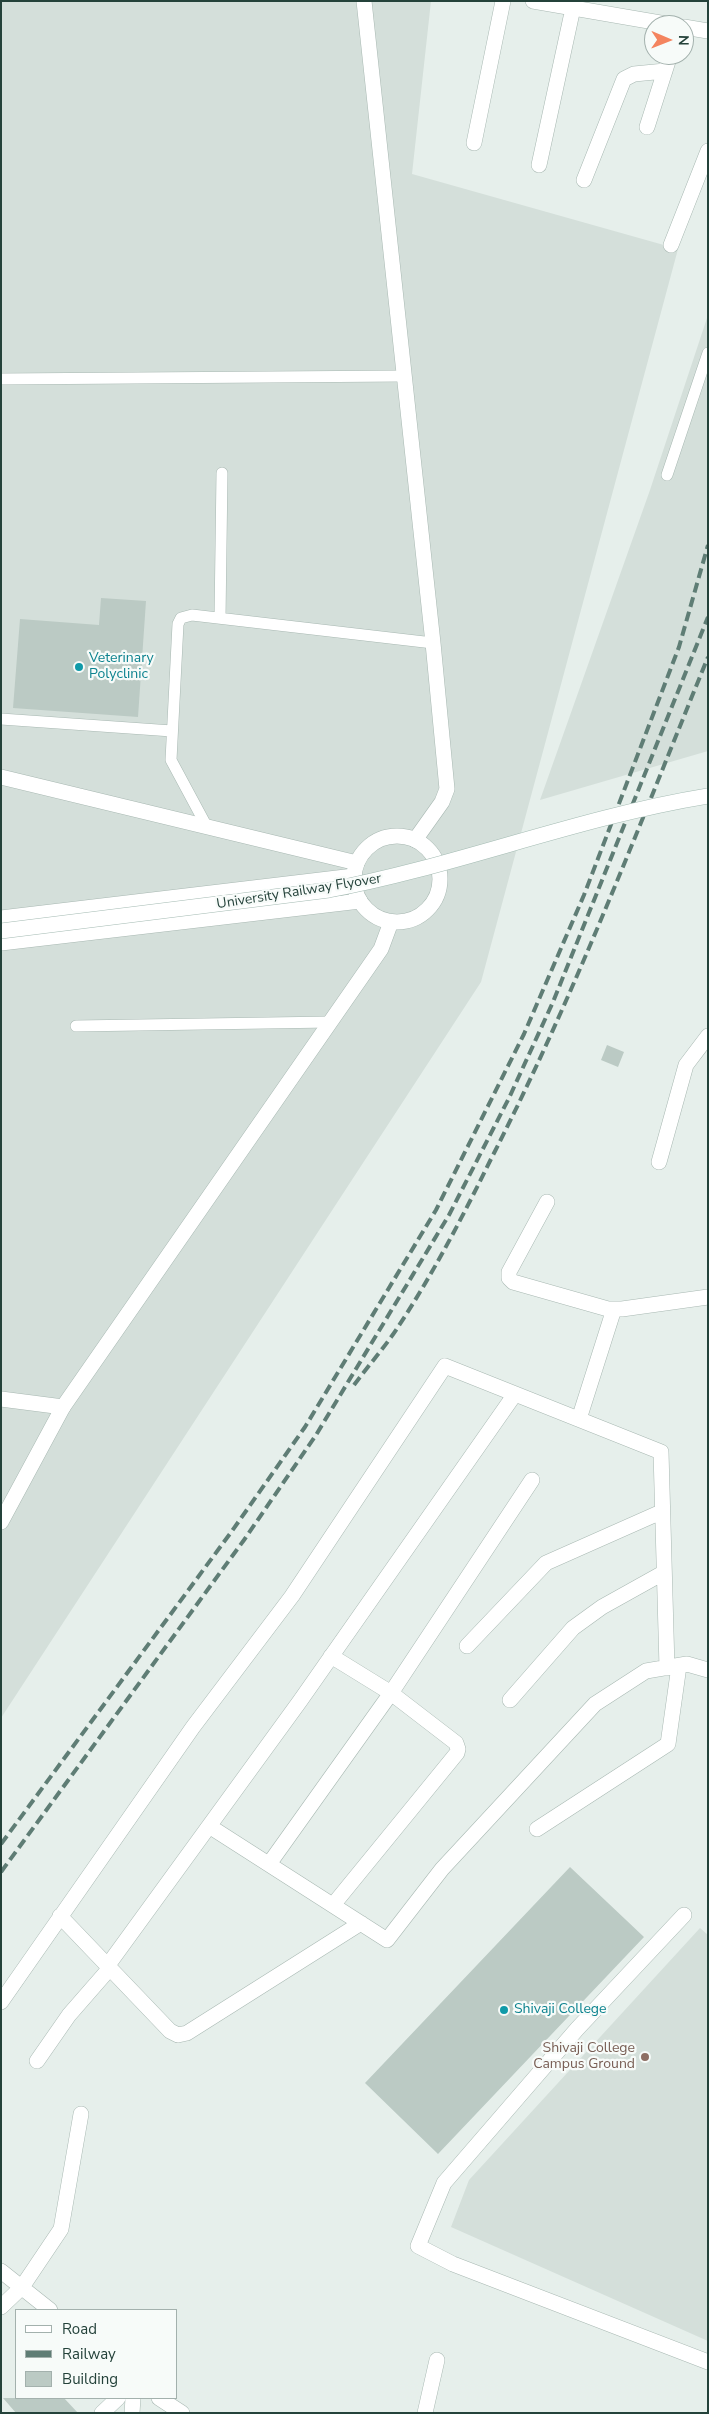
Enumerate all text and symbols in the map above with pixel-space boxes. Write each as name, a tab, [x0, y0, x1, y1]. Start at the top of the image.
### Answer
north arrow	[644, 15, 694, 65]
text: N	[674, 35, 693, 46]
place label: Veterinary Polyclinic	[89, 651, 154, 684]
marker: Veterinary Polyclinic	[73, 661, 85, 673]
street label: University Railway Flyover	[215, 871, 383, 913]
place label: Shivaji College	[514, 2002, 606, 2018]
marker: Shivaji College	[498, 2004, 510, 2016]
place label: Shivaji College Campus Ground	[533, 2041, 635, 2074]
marker: Shivaji College Campus Ground	[639, 2051, 651, 2063]
legend	[15, 2309, 178, 2399]
text: Road	[62, 2319, 97, 2339]
text: Railway	[62, 2344, 116, 2364]
text: Building	[62, 2369, 118, 2389]

